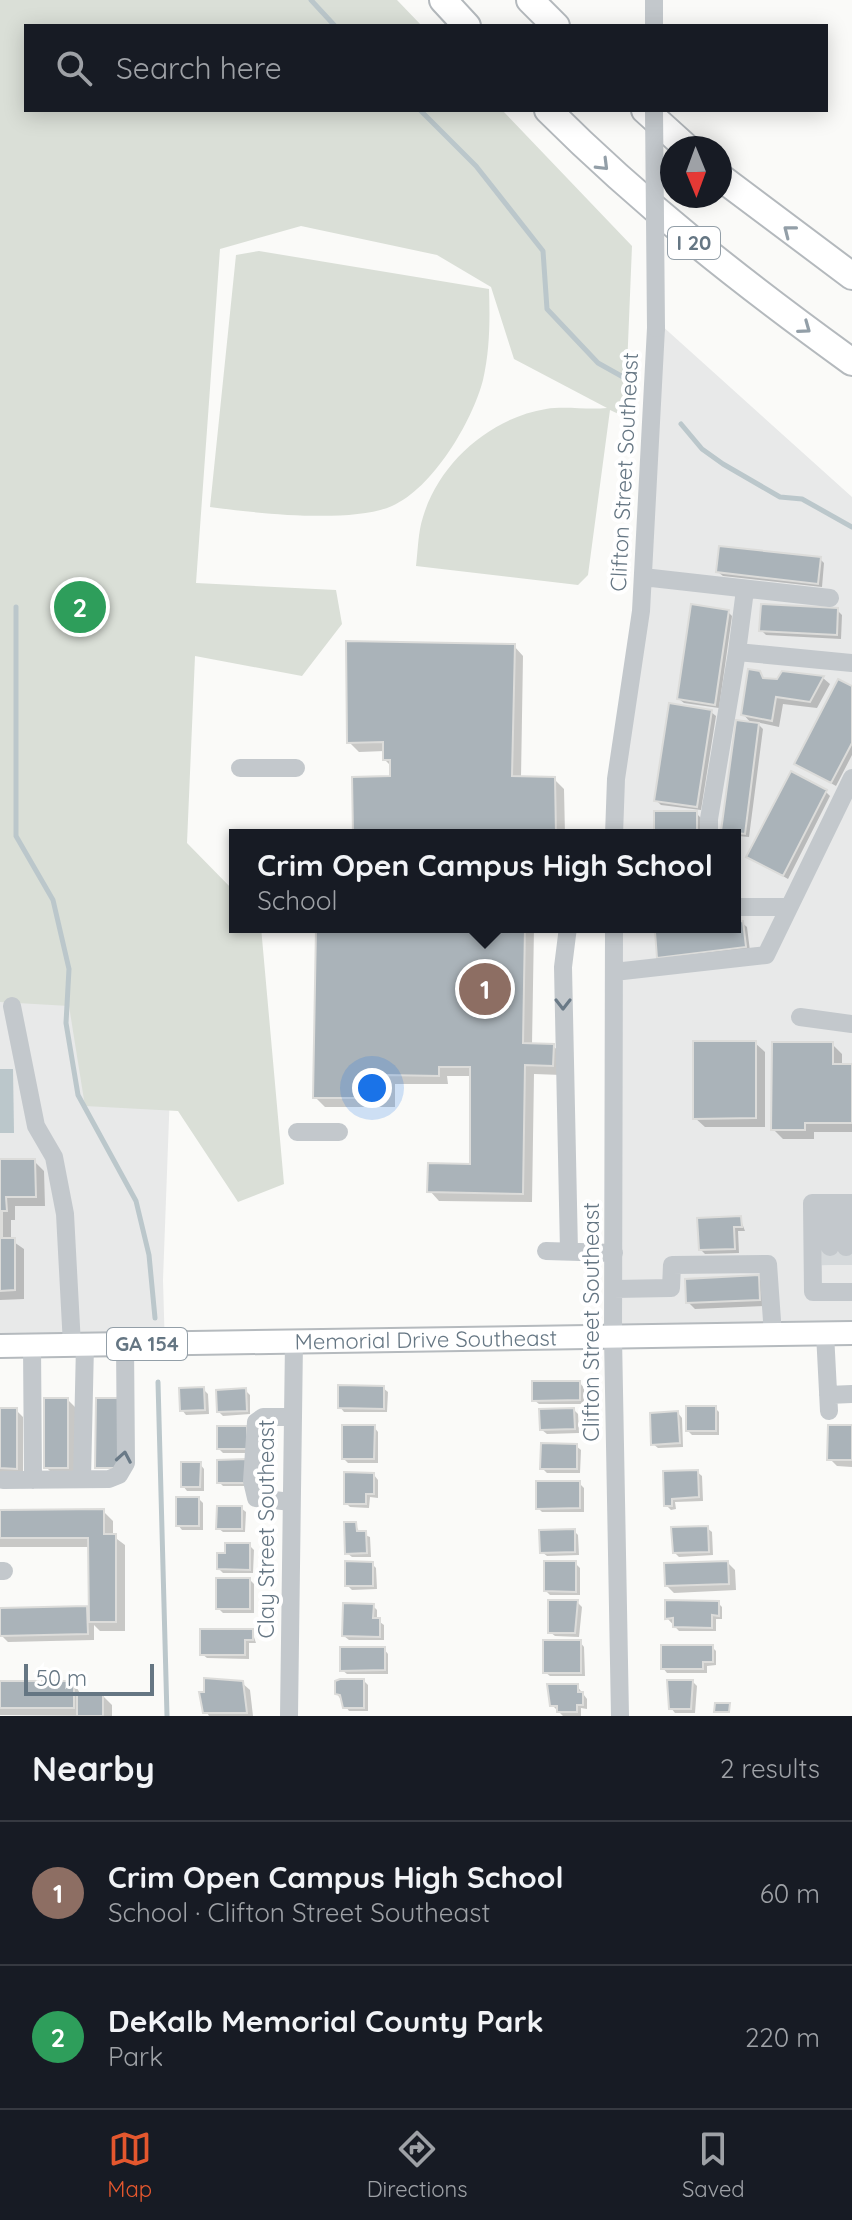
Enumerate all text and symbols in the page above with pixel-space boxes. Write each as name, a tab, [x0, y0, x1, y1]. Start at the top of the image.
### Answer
search box	[24, 24, 828, 112]
icon: search	[52, 46, 96, 90]
text: Search here	[116, 49, 282, 87]
north arrow	[660, 136, 732, 208]
one-way arrow	[594, 156, 609, 170]
one-way arrow	[784, 226, 798, 241]
road number: I 20	[668, 227, 720, 259]
one-way arrow	[797, 318, 811, 333]
street label: Clifton Street Southeast	[604, 352, 644, 592]
pin: 2	[54, 577, 106, 637]
popup	[229, 829, 741, 933]
text: Crim Open Campus High School	[257, 846, 713, 884]
text: School	[257, 884, 337, 917]
pin: 1	[459, 959, 511, 1019]
one-way arrow	[554, 998, 572, 1011]
your location	[352, 1068, 392, 1108]
street label: Clifton Street Southeast	[577, 1202, 605, 1442]
street label: Memorial Drive Southeast	[295, 1324, 557, 1356]
road number: GA 154	[107, 1328, 187, 1360]
street label: Clay Street Southeast	[252, 1419, 280, 1639]
one-way arrow	[115, 1451, 132, 1464]
scale bar	[24, 1660, 154, 1696]
text: 50 m	[36, 1664, 87, 1692]
text: Nearby	[32, 1747, 155, 1790]
text: 2 results	[720, 1752, 820, 1785]
text: Crim Open Campus High School	[108, 1858, 564, 1896]
text: 1	[53, 1877, 63, 1910]
text: 60 m	[760, 1877, 820, 1910]
text: School · Clifton Street Southeast	[108, 1896, 490, 1929]
text: DeKalb Memorial County Park	[108, 2002, 543, 2040]
text: 2	[51, 2021, 65, 2054]
text: 220 m	[745, 2021, 820, 2054]
text: Park	[108, 2040, 163, 2073]
tab: Map	[107, 2127, 152, 2203]
tab: Directions	[367, 2127, 467, 2203]
tab: Saved	[682, 2127, 745, 2203]

